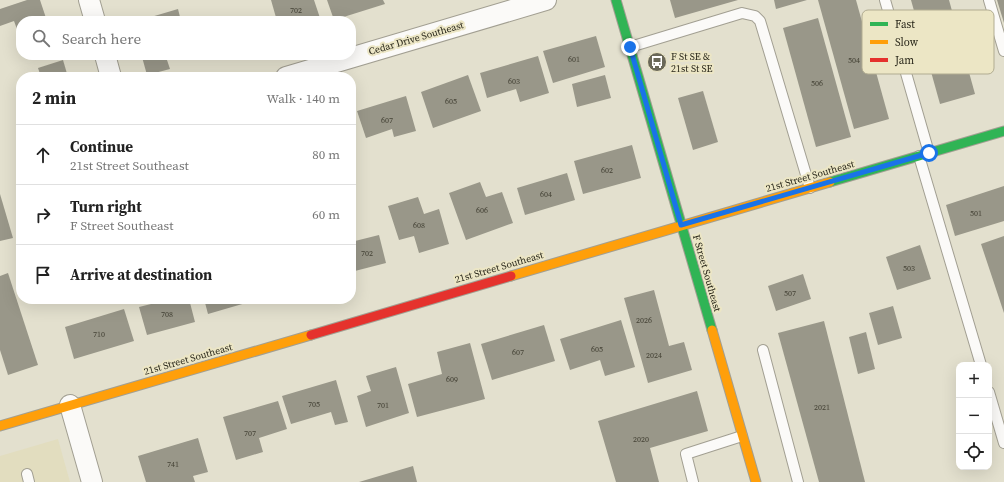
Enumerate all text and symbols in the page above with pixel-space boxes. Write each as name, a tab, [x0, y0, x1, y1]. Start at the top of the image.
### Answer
house number: 702	[290, 5, 302, 16]
legend	[862, 10, 994, 74]
search box	[16, 16, 356, 60]
text: Fast	[895, 17, 915, 32]
street label: Cedar Drive Southeast	[367, 18, 466, 58]
icon: search	[30, 27, 52, 49]
text: Search here	[62, 28, 141, 49]
text: Slow	[895, 35, 919, 50]
route end	[621, 38, 639, 56]
place label: F St SE & 21st St SE	[671, 50, 713, 75]
bus stop icon: F St SE & 21st St SE	[646, 51, 668, 73]
text: Jam	[894, 53, 914, 68]
house number: 601	[568, 54, 580, 65]
house number: 504	[848, 55, 860, 66]
house number: 603	[508, 76, 520, 87]
house number: 506	[811, 78, 823, 89]
text: 2 min	[32, 86, 76, 110]
text: Walk · 140 m	[267, 90, 340, 107]
house number: 605	[445, 96, 457, 107]
house number: 607	[381, 115, 393, 126]
text: Continue	[70, 136, 133, 157]
icon: ahead	[32, 144, 54, 166]
route start	[920, 144, 938, 162]
text: 80 m	[312, 146, 340, 163]
text: 21st Street Southeast	[70, 157, 189, 174]
street label: 21st Street Southeast	[764, 157, 856, 195]
house number: 602	[601, 165, 613, 176]
house number: 604	[540, 189, 552, 200]
text: Turn right	[70, 196, 142, 217]
icon: right	[32, 204, 54, 226]
house number: 606	[476, 205, 488, 216]
text: 60 m	[312, 206, 340, 223]
house number: 501	[970, 208, 982, 219]
text: F Street Southeast	[70, 217, 173, 234]
house number: 608	[413, 220, 425, 231]
street label: F Street Southeast	[690, 233, 724, 314]
house number: 702	[361, 248, 373, 259]
street label: 21st Street Southeast	[453, 248, 545, 286]
house number: 503	[903, 263, 915, 274]
icon: arrive	[32, 264, 54, 286]
text: Arrive at destination	[70, 264, 212, 285]
house number: 507	[784, 288, 796, 299]
house number: 708	[161, 309, 173, 320]
house number: 2026	[636, 315, 652, 326]
house number: 710	[93, 329, 105, 340]
street label: 21st Street Southeast	[142, 340, 234, 378]
house number: 605	[591, 344, 603, 355]
house number: 607	[512, 347, 524, 358]
house number: 2024	[646, 350, 662, 361]
map controls	[956, 362, 992, 470]
button: +	[956, 362, 992, 398]
house number: 609	[446, 374, 458, 385]
button: −	[956, 398, 992, 434]
house number: 705	[308, 399, 320, 410]
house number: 701	[377, 400, 389, 411]
house number: 2021	[814, 402, 830, 413]
house number: 707	[244, 428, 256, 439]
house number: 2020	[633, 434, 649, 445]
button: locate	[956, 434, 992, 470]
house number: 741	[167, 459, 179, 470]

